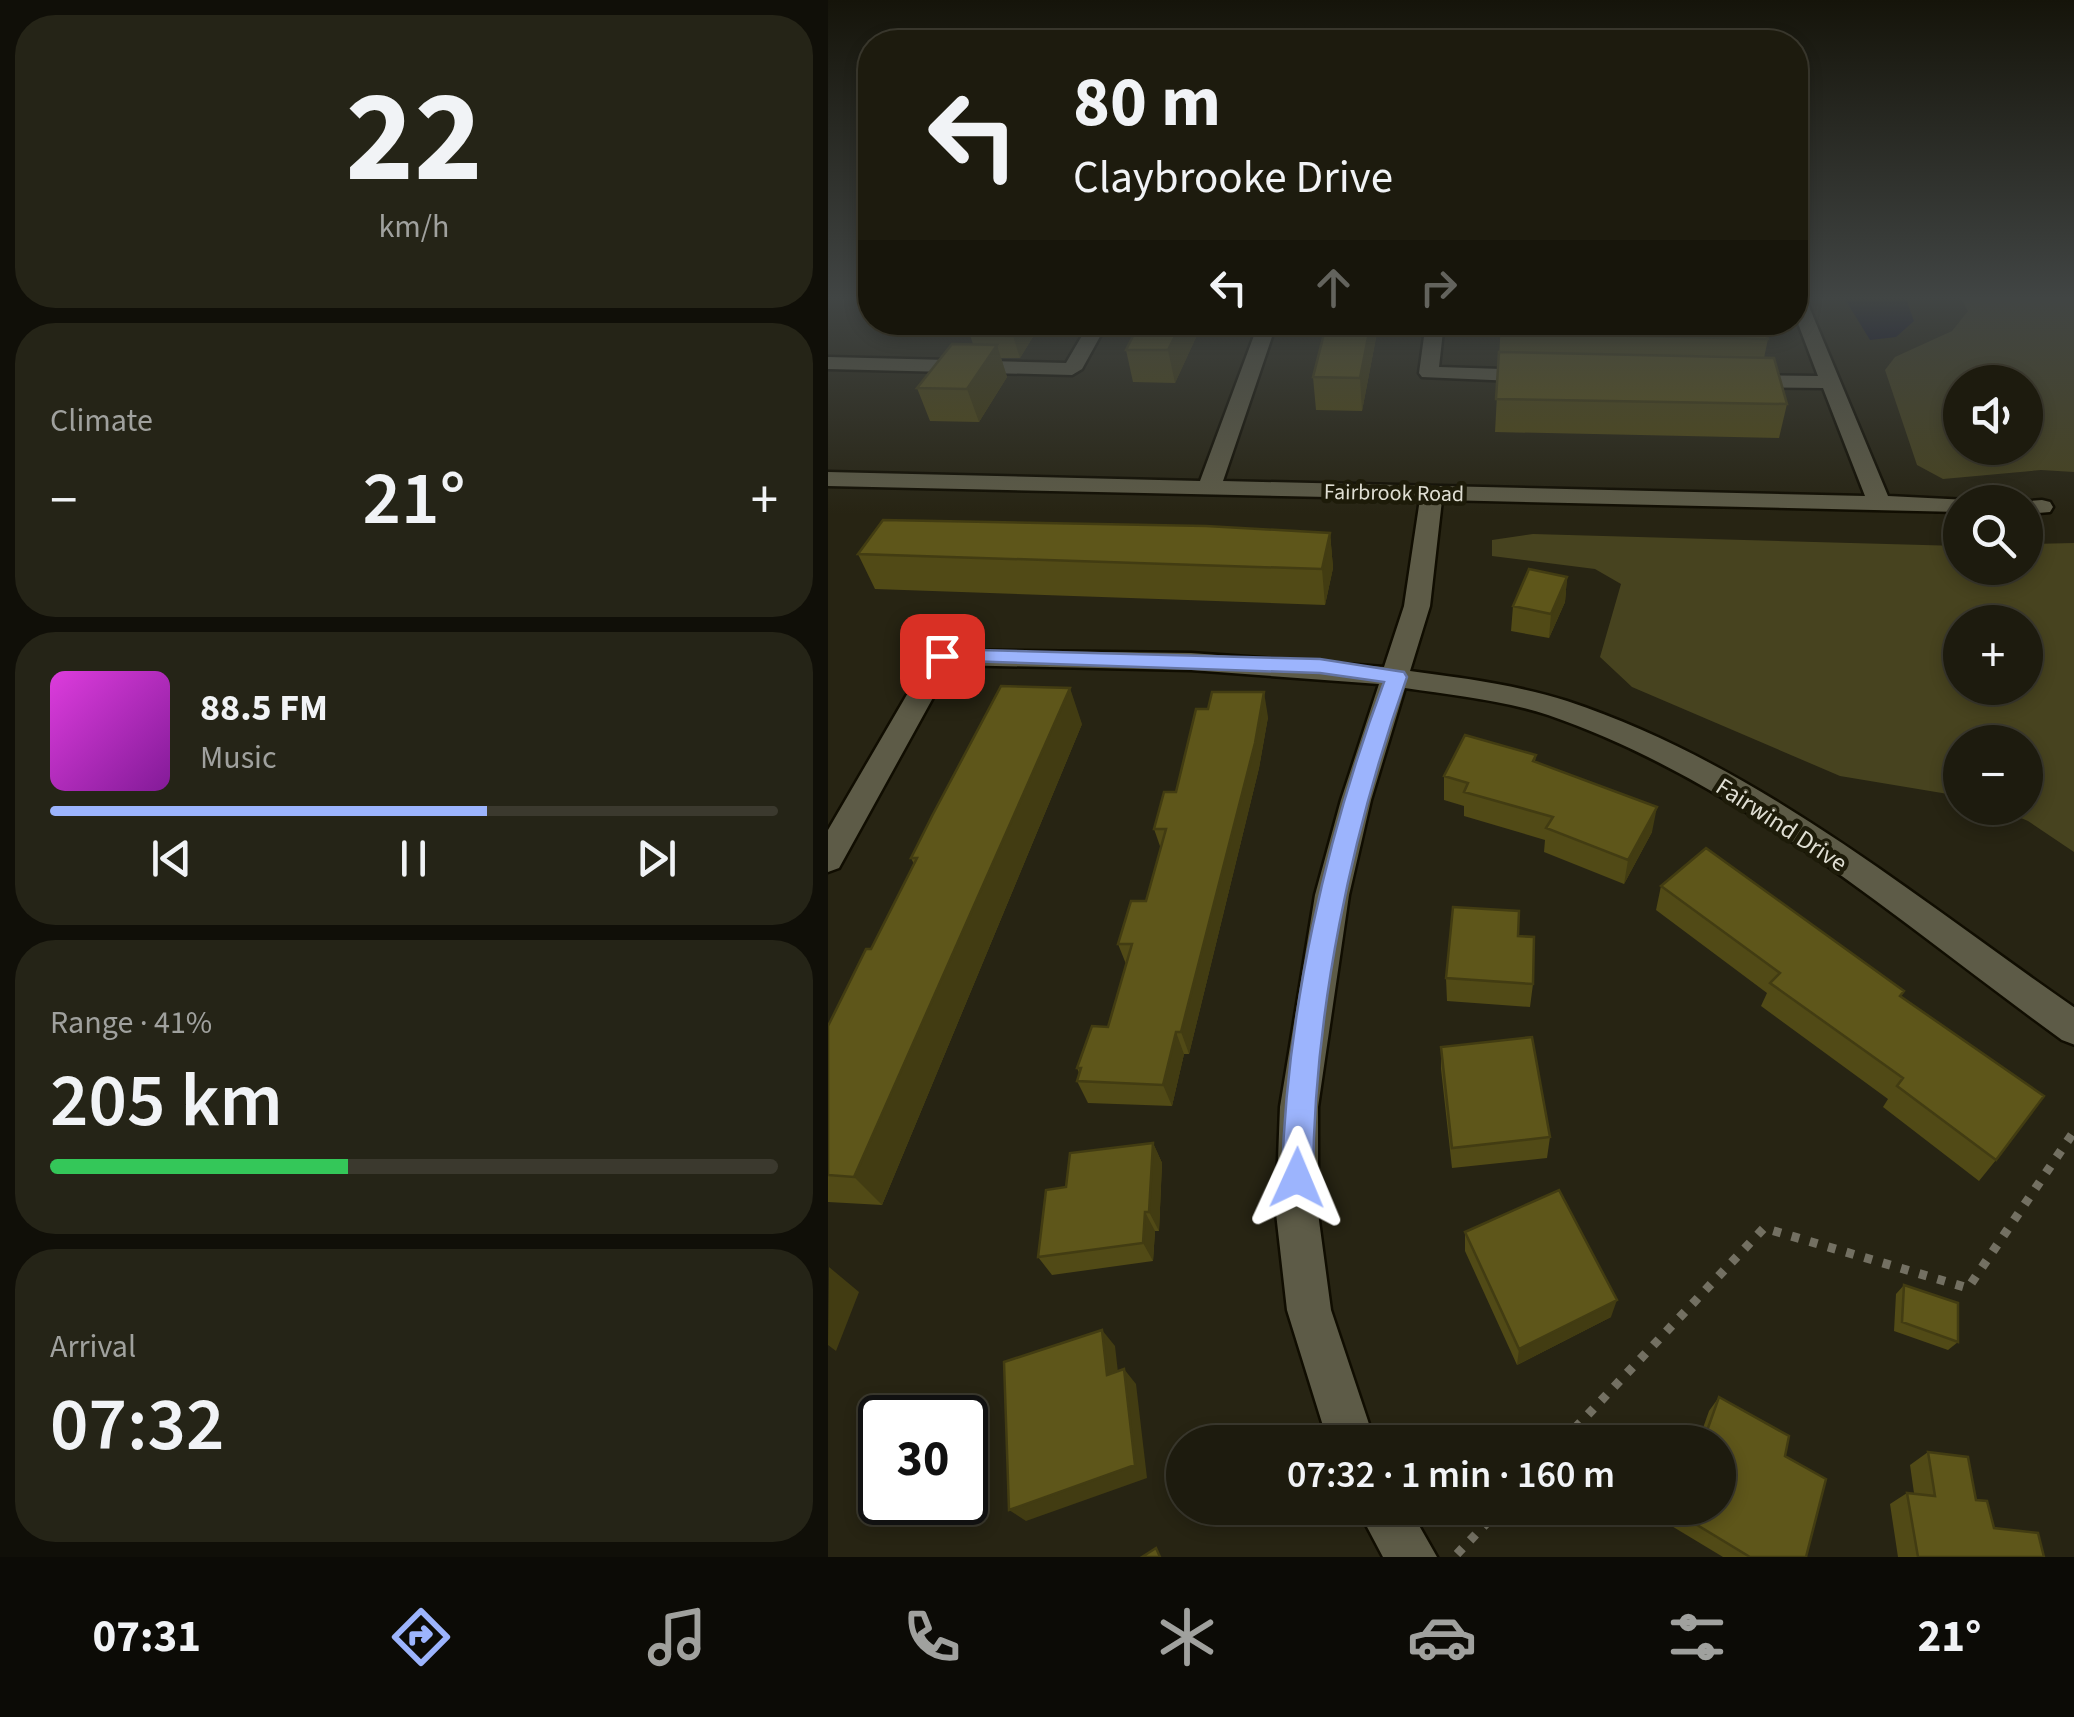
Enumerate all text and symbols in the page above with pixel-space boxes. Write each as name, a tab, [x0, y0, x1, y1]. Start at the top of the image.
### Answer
text: 22	[345, 46, 483, 231]
text: 80 m	[1073, 53, 1221, 153]
icon: left	[908, 70, 1038, 200]
text: Claybrooke Drive	[1073, 146, 1393, 210]
text: km/h	[379, 204, 449, 250]
icon: left	[1201, 260, 1256, 315]
icon: ahead	[1306, 260, 1361, 315]
icon: right	[1411, 260, 1466, 315]
map controls	[1943, 365, 2043, 825]
button: sound	[1943, 365, 2043, 465]
text: Climate	[50, 398, 153, 444]
text: 21°	[362, 446, 466, 553]
text: −	[50, 462, 77, 540]
text: +	[751, 462, 778, 540]
street label: Fairbrook Road	[1324, 476, 1464, 510]
button: search	[1943, 485, 2043, 585]
button: +	[1943, 605, 2043, 705]
pin	[900, 614, 985, 699]
icon: arrive	[915, 629, 970, 684]
text: 88.5 FM	[200, 681, 328, 735]
button: −	[1943, 725, 2043, 825]
text: Music	[200, 735, 277, 781]
street label: Fairwind Drive	[1709, 769, 1854, 881]
icon: previous	[144, 831, 199, 886]
icon: pause	[386, 831, 441, 886]
icon: next	[629, 831, 684, 886]
text: Range · 41%	[50, 1000, 212, 1046]
text: 205 km	[50, 1048, 283, 1155]
position arrow	[1245, 1126, 1349, 1230]
text: Arrival	[50, 1324, 136, 1370]
text: 07:32	[50, 1372, 225, 1479]
speed limit sign: 30	[858, 1395, 988, 1525]
text: 07:32 · 1 min · 160 m	[1287, 1448, 1615, 1502]
icon: directions	[386, 1602, 456, 1672]
icon: music	[642, 1602, 712, 1672]
icon: phone	[897, 1602, 967, 1672]
icon: climate	[1152, 1602, 1222, 1672]
icon: car	[1407, 1602, 1477, 1672]
icon: filters	[1662, 1602, 1732, 1672]
text: 07:31	[93, 1605, 201, 1669]
text: 21°	[1917, 1605, 1981, 1669]

